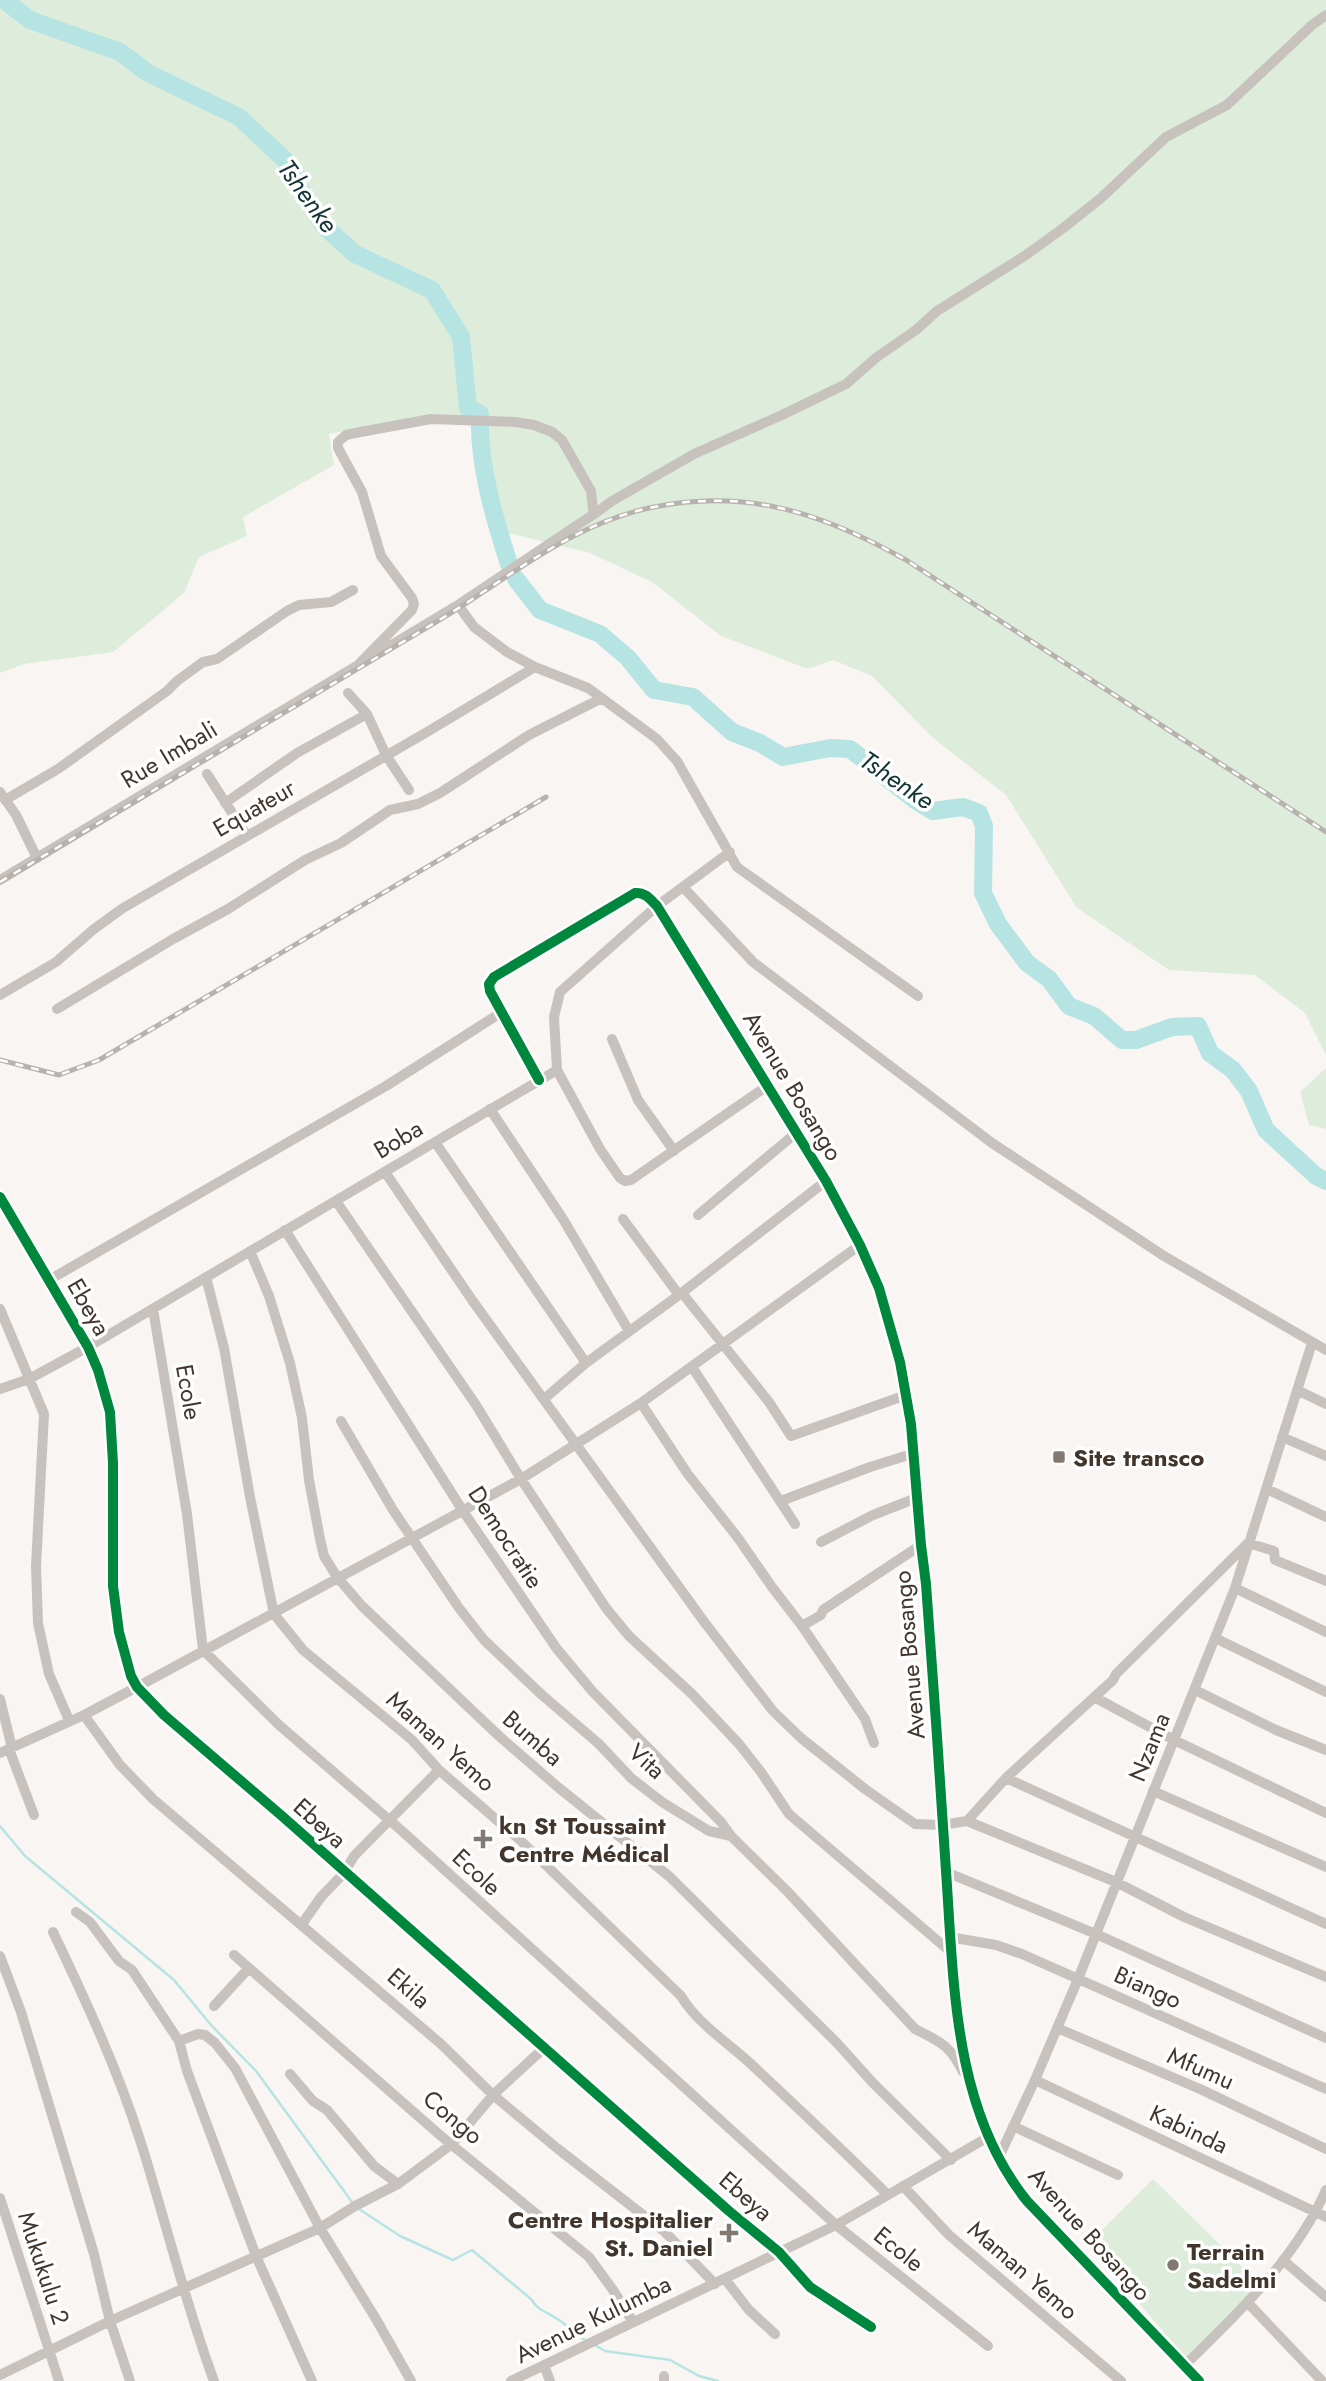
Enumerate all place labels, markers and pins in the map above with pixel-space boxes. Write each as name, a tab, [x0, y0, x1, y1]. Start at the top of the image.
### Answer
place label: Site transco	[1073, 1440, 1204, 1475]
marker: Site transco	[1051, 1449, 1067, 1465]
place label: kn St Toussaint Centre Médical	[499, 1808, 669, 1871]
marker: kn St Toussaint Centre Médical	[473, 1829, 493, 1849]
place label: Centre Hospitalier St. Daniel	[508, 2202, 713, 2265]
marker: Centre Hospitalier St. Daniel	[719, 2223, 739, 2243]
place label: Terrain Sadelmi	[1187, 2234, 1276, 2297]
marker: Terrain Sadelmi	[1165, 2257, 1181, 2273]

